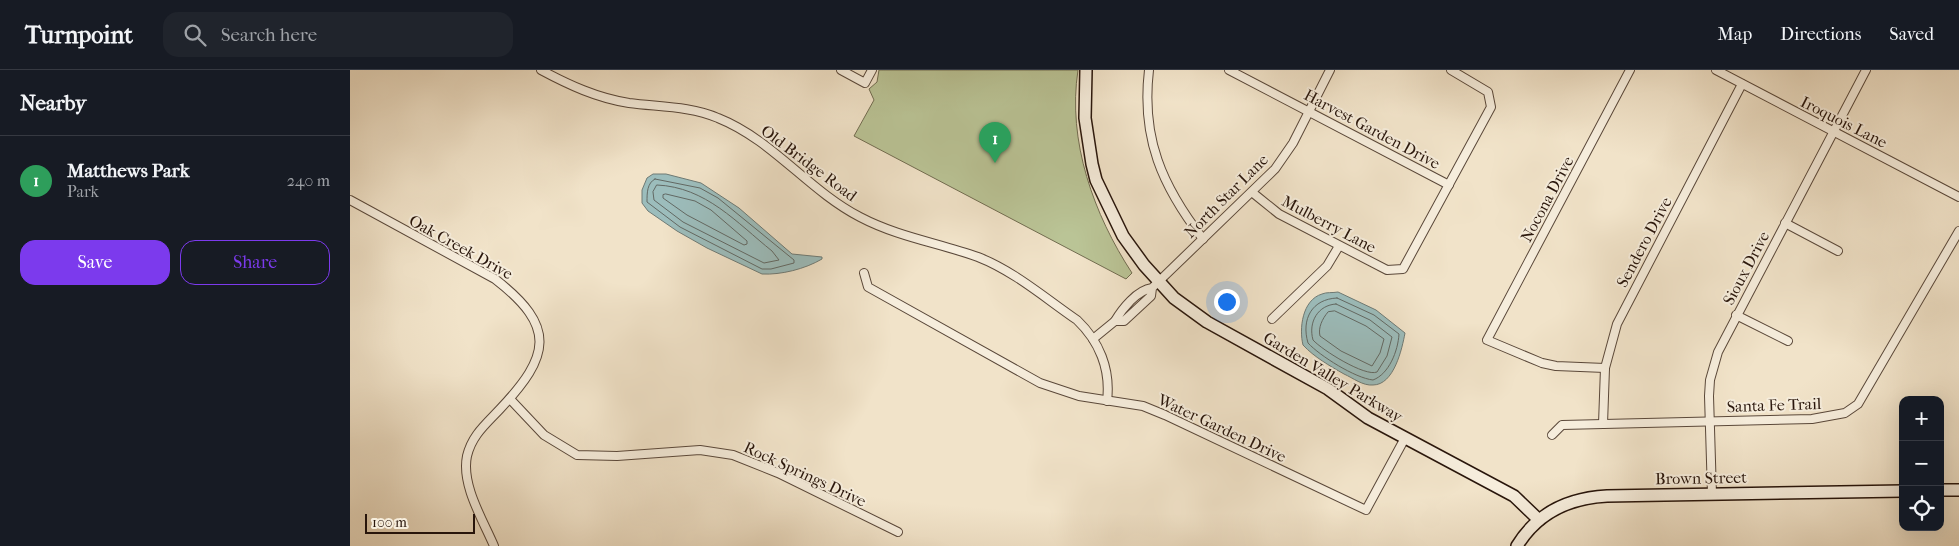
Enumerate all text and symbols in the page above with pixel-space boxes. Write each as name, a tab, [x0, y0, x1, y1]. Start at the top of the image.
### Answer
search box	[163, 12, 513, 57]
text: Turnpoint	[25, 21, 133, 49]
icon: search	[181, 21, 209, 49]
text: Search here	[221, 24, 317, 46]
text: Map	[1718, 24, 1752, 45]
text: Directions	[1780, 24, 1861, 45]
text: Saved	[1889, 24, 1934, 45]
street label: Harvest Garden Drive	[1301, 85, 1443, 173]
text: Nearby	[20, 91, 86, 115]
street label: Iroquois Lane	[1798, 92, 1891, 152]
street label: Old Bridge Road	[757, 121, 861, 205]
pin: 1	[979, 122, 1011, 163]
street label: North Star Lane	[1180, 150, 1272, 242]
street label: Nocona Drive	[1516, 153, 1578, 245]
text: Matthews Park	[67, 160, 190, 182]
text: 1	[33, 171, 39, 190]
text: 240 m	[287, 171, 330, 190]
text: Park	[67, 182, 99, 201]
street label: Mulberry Lane	[1279, 191, 1379, 257]
street label: Sendero Drive	[1612, 194, 1676, 290]
street label: Oak Creek Drive	[406, 211, 516, 283]
street label: Sioux Drive	[1719, 228, 1773, 308]
button: Save	[20, 240, 170, 285]
button: Share	[180, 240, 330, 285]
your location	[1214, 289, 1240, 315]
street label: Garden Valley Parkway	[1260, 328, 1406, 426]
street label: Water Garden Drive	[1154, 389, 1289, 466]
street label: Santa Fe Trail	[1727, 394, 1822, 416]
map controls	[1899, 396, 1944, 531]
button: +	[1899, 396, 1944, 441]
street label: Rock Springs Drive	[741, 437, 869, 511]
button: −	[1899, 441, 1944, 486]
street label: Brown Street	[1655, 468, 1747, 488]
button: locate	[1899, 486, 1944, 531]
scale bar	[365, 511, 475, 534]
text: 100 m	[372, 514, 407, 531]

